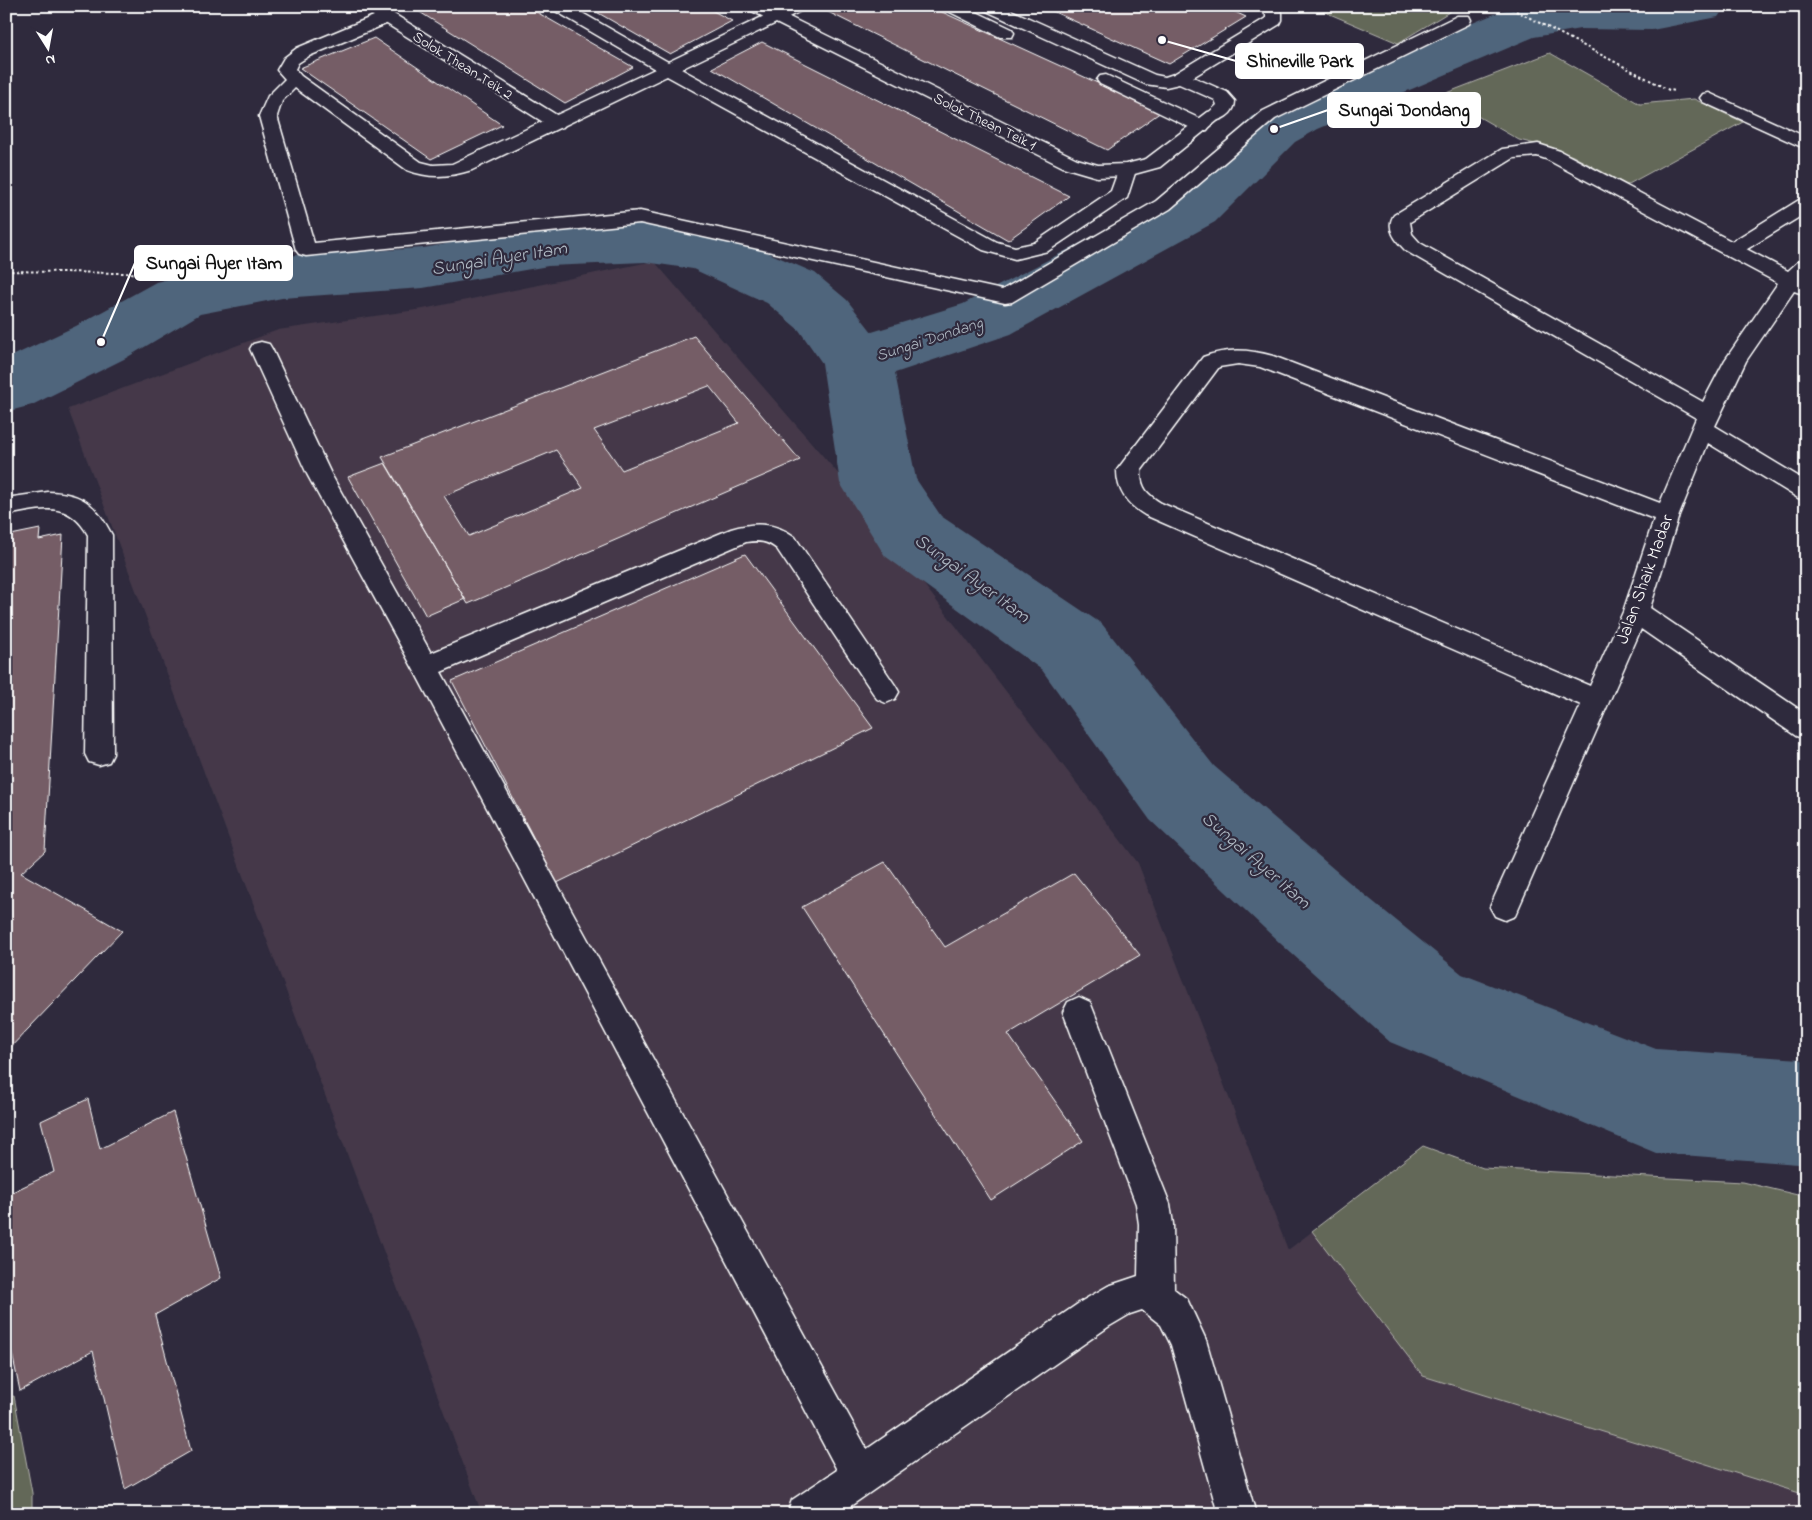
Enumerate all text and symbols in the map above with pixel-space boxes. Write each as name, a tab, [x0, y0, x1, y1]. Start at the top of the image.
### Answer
north arrow	[22, 22, 72, 72]
street label: Solok Thean Teik 2	[408, 26, 517, 106]
callout: Shineville Park	[1236, 44, 1363, 78]
text: N	[44, 48, 57, 70]
text: Shineville Park	[1246, 49, 1354, 76]
street label: Solok Thean Teik 1	[929, 87, 1040, 156]
callout: Sungai Dondang	[1328, 93, 1480, 127]
text: Sungai Dondang	[1338, 98, 1470, 127]
water label: Sungai Ayer Itam	[430, 235, 569, 284]
callout: Sungai Ayer Itam	[135, 246, 292, 280]
text: Sungai Ayer Itam	[146, 251, 283, 280]
water label: Sungai Dondang	[873, 311, 987, 368]
street label: Jalan Shaik Madar	[1610, 511, 1682, 648]
water label: Sungai Ayer Itam	[908, 528, 1035, 631]
water label: Sungai Ayer Itam	[1194, 806, 1316, 917]

